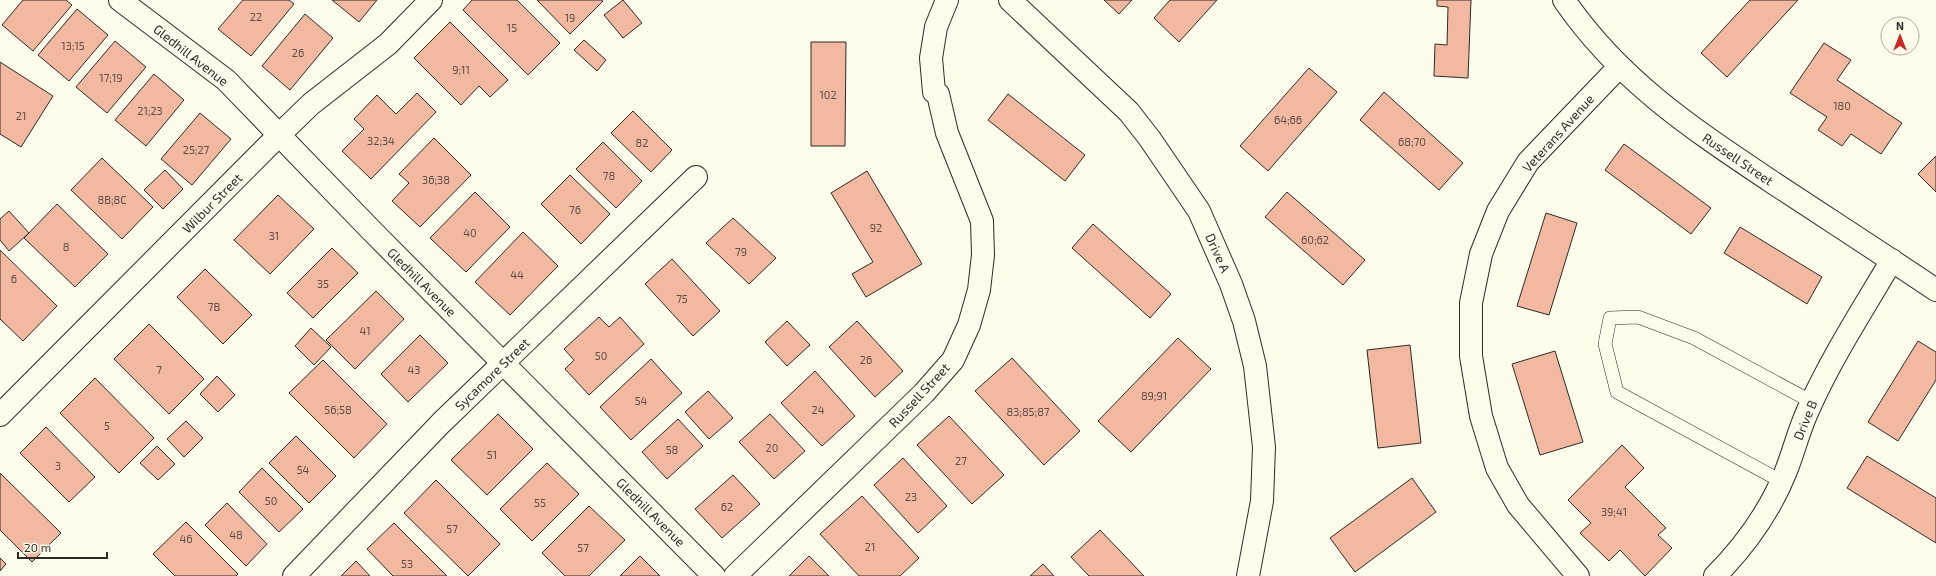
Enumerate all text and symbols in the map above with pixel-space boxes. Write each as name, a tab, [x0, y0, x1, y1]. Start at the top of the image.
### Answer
house number: 22	[250, 10, 262, 23]
house number: 19	[565, 11, 575, 24]
north arrow	[1880, 16, 1920, 56]
text: N	[1896, 19, 1904, 32]
street label: Gledhill Avenue	[150, 21, 232, 89]
house number: 15	[507, 21, 517, 34]
house number: 13;15	[61, 39, 85, 52]
house number: 26	[292, 46, 304, 59]
house number: 9;11	[452, 63, 470, 76]
house number: 17;19	[99, 71, 123, 84]
house number: 102	[819, 88, 837, 101]
street label: Veterans Avenue	[1519, 91, 1597, 175]
house number: 180	[1833, 99, 1851, 112]
house number: 21;23	[137, 104, 163, 117]
house number: 21	[16, 109, 26, 122]
house number: 64;66	[1274, 113, 1302, 126]
street label: Russell Street	[1700, 129, 1777, 189]
house number: 32;34	[367, 134, 395, 147]
house number: 68;70	[1398, 135, 1426, 148]
house number: 82	[636, 136, 648, 149]
house number: 25;27	[183, 143, 210, 156]
house number: 78	[603, 169, 615, 182]
street label: Wilbur Street	[179, 170, 245, 236]
house number: 36;38	[422, 173, 450, 186]
house number: 8B;8C	[97, 193, 127, 206]
house number: 76	[569, 203, 581, 216]
house number: 92	[870, 221, 882, 234]
house number: 40	[463, 226, 477, 239]
house number: 31	[269, 229, 279, 242]
street label: Drive A	[1202, 231, 1234, 275]
house number: 60;62	[1301, 233, 1329, 246]
house number: 8	[63, 240, 69, 253]
street label: Gledhill Avenue	[384, 244, 460, 320]
house number: 79	[735, 245, 747, 258]
house number: 44	[510, 268, 524, 281]
house number: 6	[11, 272, 17, 285]
house number: 35	[317, 277, 329, 290]
house number: 75	[676, 292, 688, 305]
house number: 7B	[208, 300, 220, 313]
house number: 41	[359, 324, 371, 337]
street label: Sycamore Street	[451, 334, 533, 414]
house number: 50	[595, 349, 607, 362]
house number: 26	[860, 353, 872, 366]
street label: Russell Street	[885, 360, 953, 430]
house number: 7	[156, 363, 162, 376]
house number: 43	[408, 363, 420, 376]
house number: 89;91	[1141, 389, 1167, 402]
house number: 54	[635, 394, 648, 407]
street label: Drive B	[1790, 398, 1820, 442]
house number: 56;58	[324, 403, 352, 416]
house number: 24	[812, 403, 825, 416]
house number: 83;85;87	[1007, 405, 1050, 418]
house number: 5	[104, 419, 110, 432]
house number: 20	[766, 441, 778, 454]
house number: 58	[666, 443, 678, 456]
house number: 51	[487, 448, 497, 461]
house number: 27	[955, 454, 967, 467]
house number: 3	[55, 459, 61, 472]
house number: 54	[297, 463, 310, 476]
street label: Gledhill Avenue	[613, 474, 689, 550]
house number: 23	[905, 490, 917, 503]
house number: 50	[265, 494, 277, 507]
house number: 55	[534, 496, 546, 509]
house number: 62	[721, 500, 733, 513]
house number: 39;41	[1601, 505, 1627, 518]
house number: 57	[446, 522, 458, 535]
house number: 48	[229, 528, 243, 541]
house number: 46	[179, 532, 193, 545]
scale bar	[18, 534, 107, 560]
text: 20 m	[24, 540, 51, 554]
house number: 21	[865, 540, 875, 553]
house number: 57	[577, 541, 589, 554]
house number: 53	[401, 557, 413, 570]

